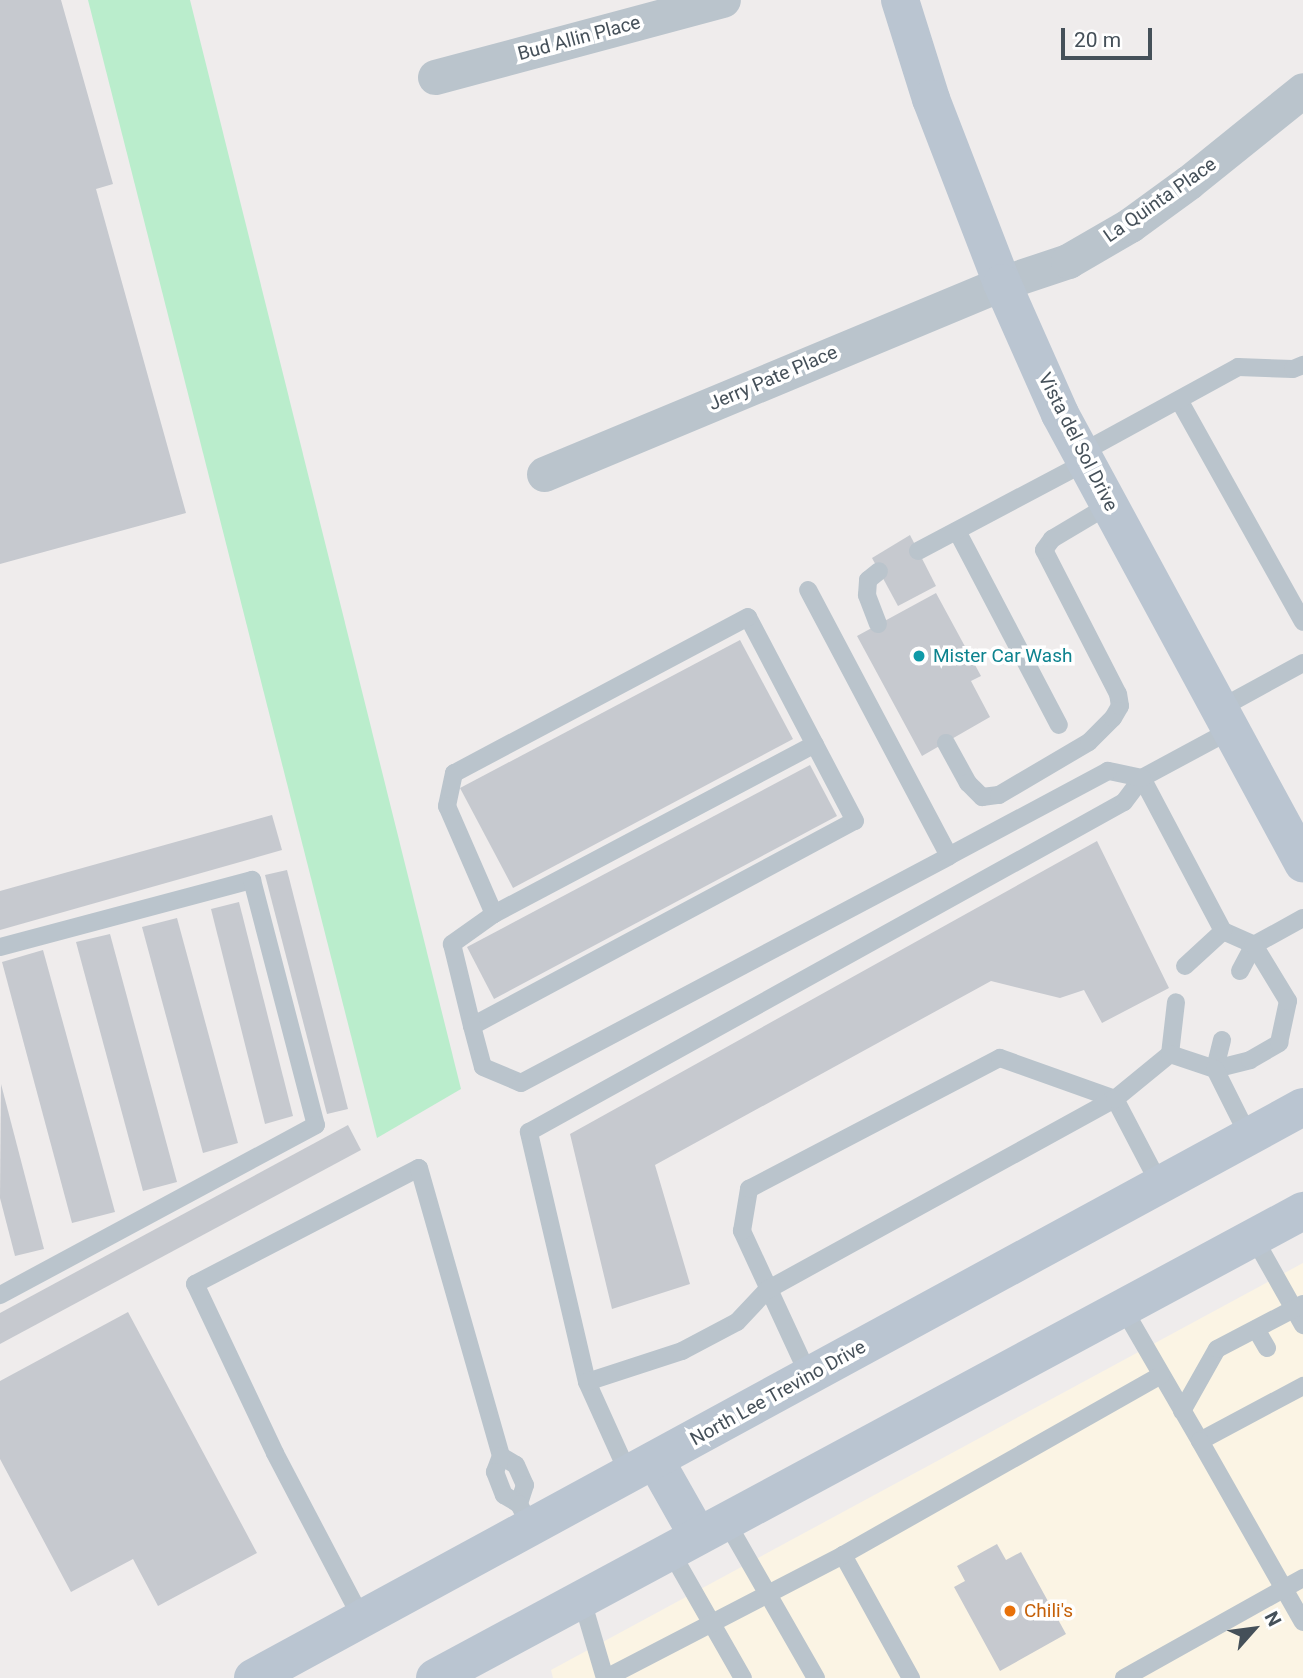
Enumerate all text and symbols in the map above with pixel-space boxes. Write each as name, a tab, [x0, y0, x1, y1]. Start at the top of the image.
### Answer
street label: Bud Allin Place	[515, 11, 643, 65]
scale bar	[1065, 14, 1156, 58]
text: 20 m	[1074, 28, 1121, 52]
street label: La Quinta Place	[1099, 153, 1221, 247]
street label: Jerry Pate Place	[705, 341, 841, 415]
street label: Vista del Sol Drive	[1033, 369, 1123, 515]
place label: Mister Car Wash	[933, 645, 1072, 667]
marker: Mister Car Wash	[911, 648, 927, 664]
street label: North Lee Trevino Drive	[686, 1335, 870, 1451]
north arrow	[1219, 1594, 1289, 1664]
place label: Chili's	[1024, 1600, 1073, 1622]
marker: Chili's	[1002, 1603, 1018, 1619]
text: N	[1260, 1608, 1286, 1630]

